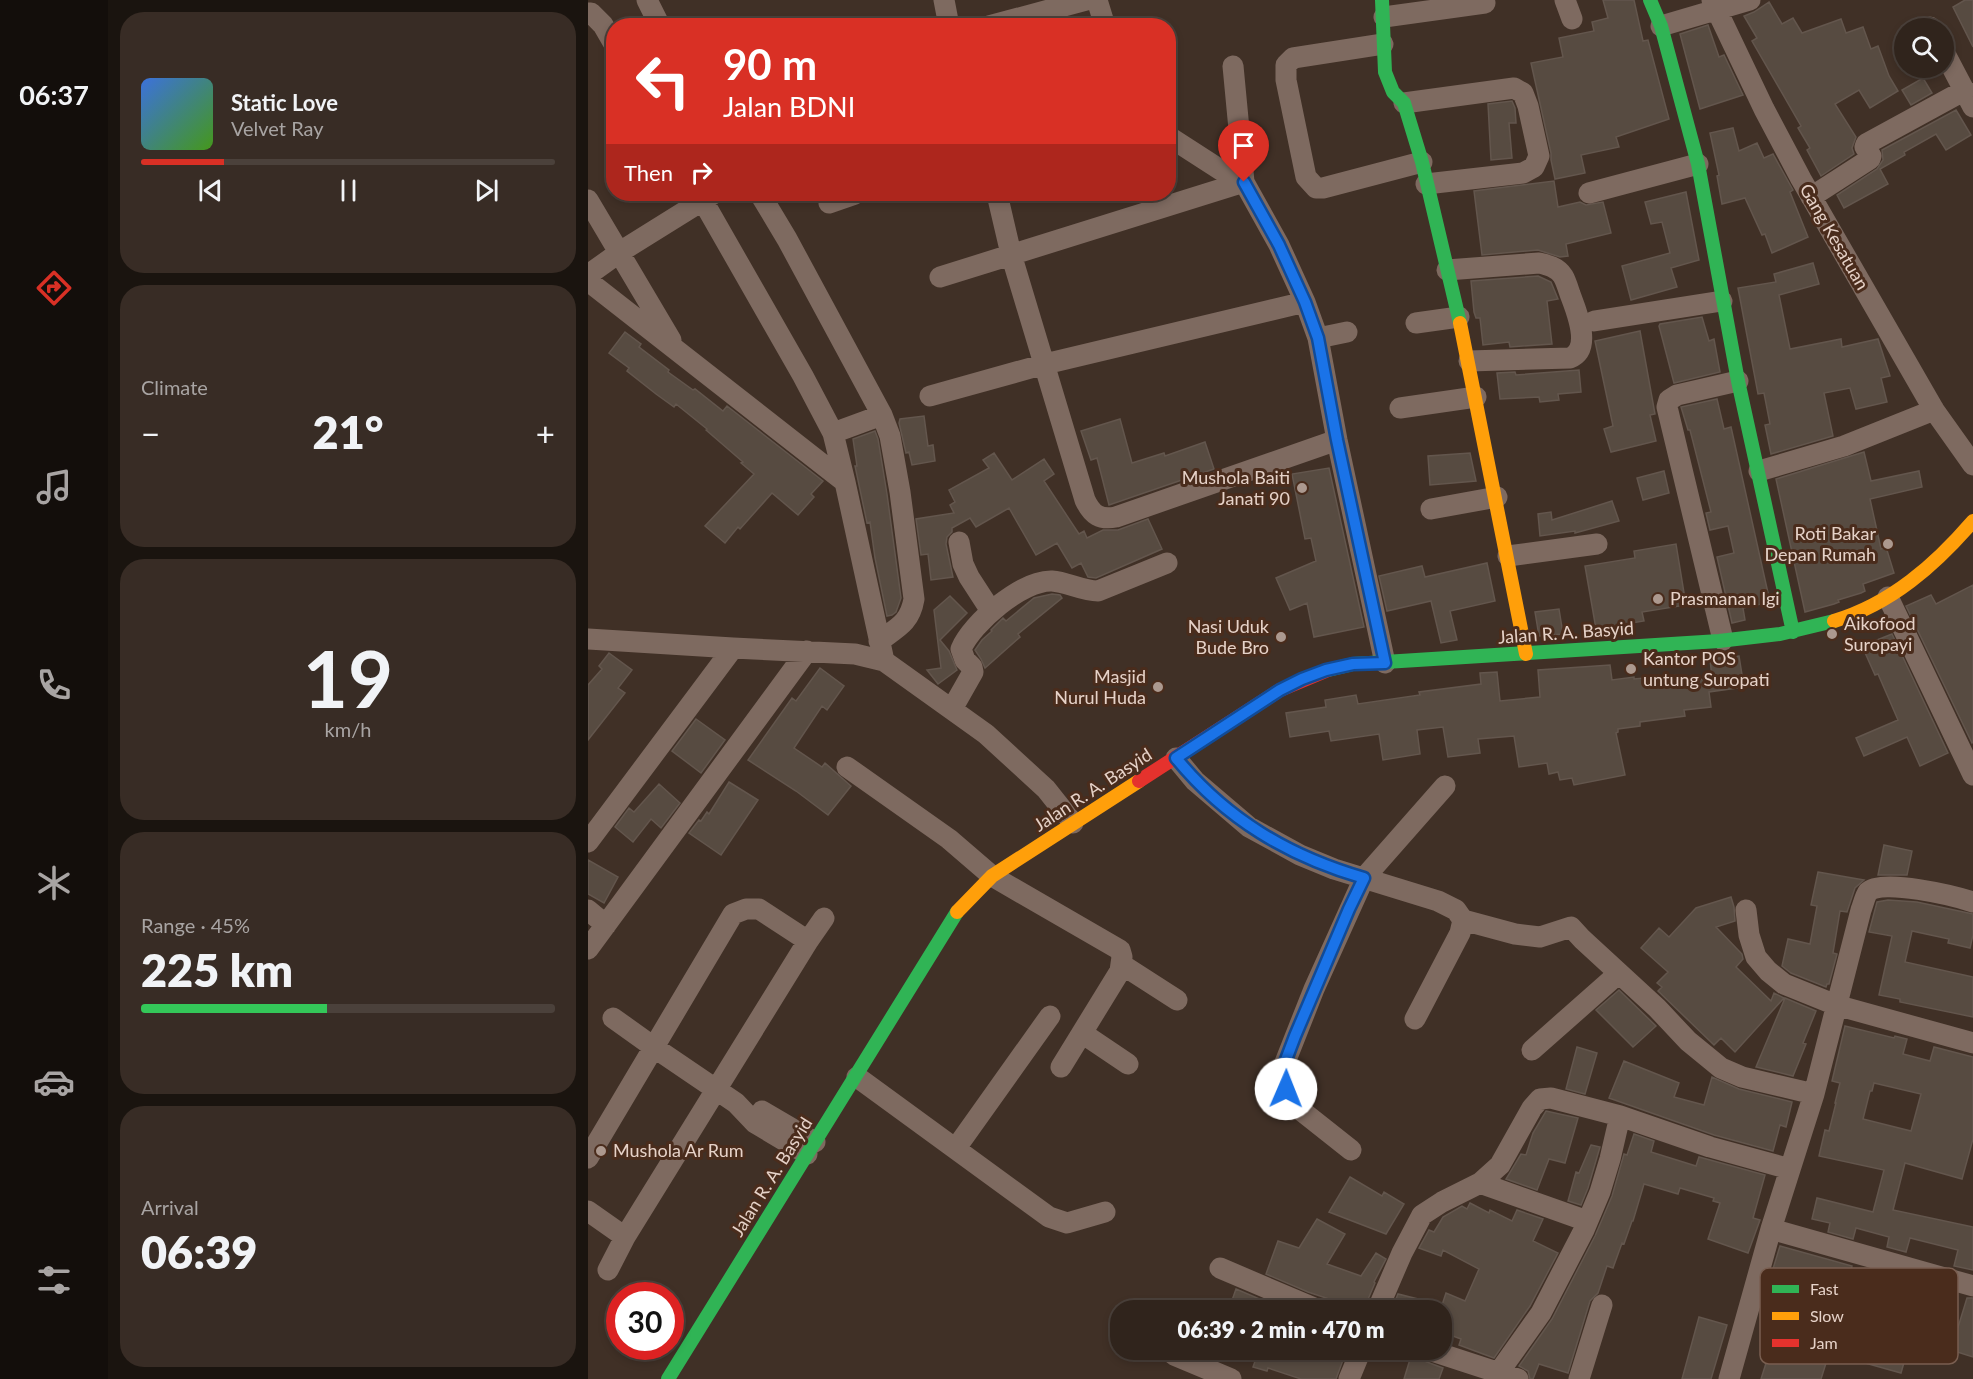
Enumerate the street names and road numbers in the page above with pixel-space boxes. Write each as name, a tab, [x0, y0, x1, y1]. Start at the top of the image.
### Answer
street label: Gang Kesatuan	[1796, 180, 1874, 293]
street label: Jalan R. A. Basyid	[1497, 616, 1635, 648]
street label: Jalan R. A. Basyid	[1029, 743, 1156, 836]
street label: Jalan R. A. Basyid	[726, 1113, 817, 1240]

